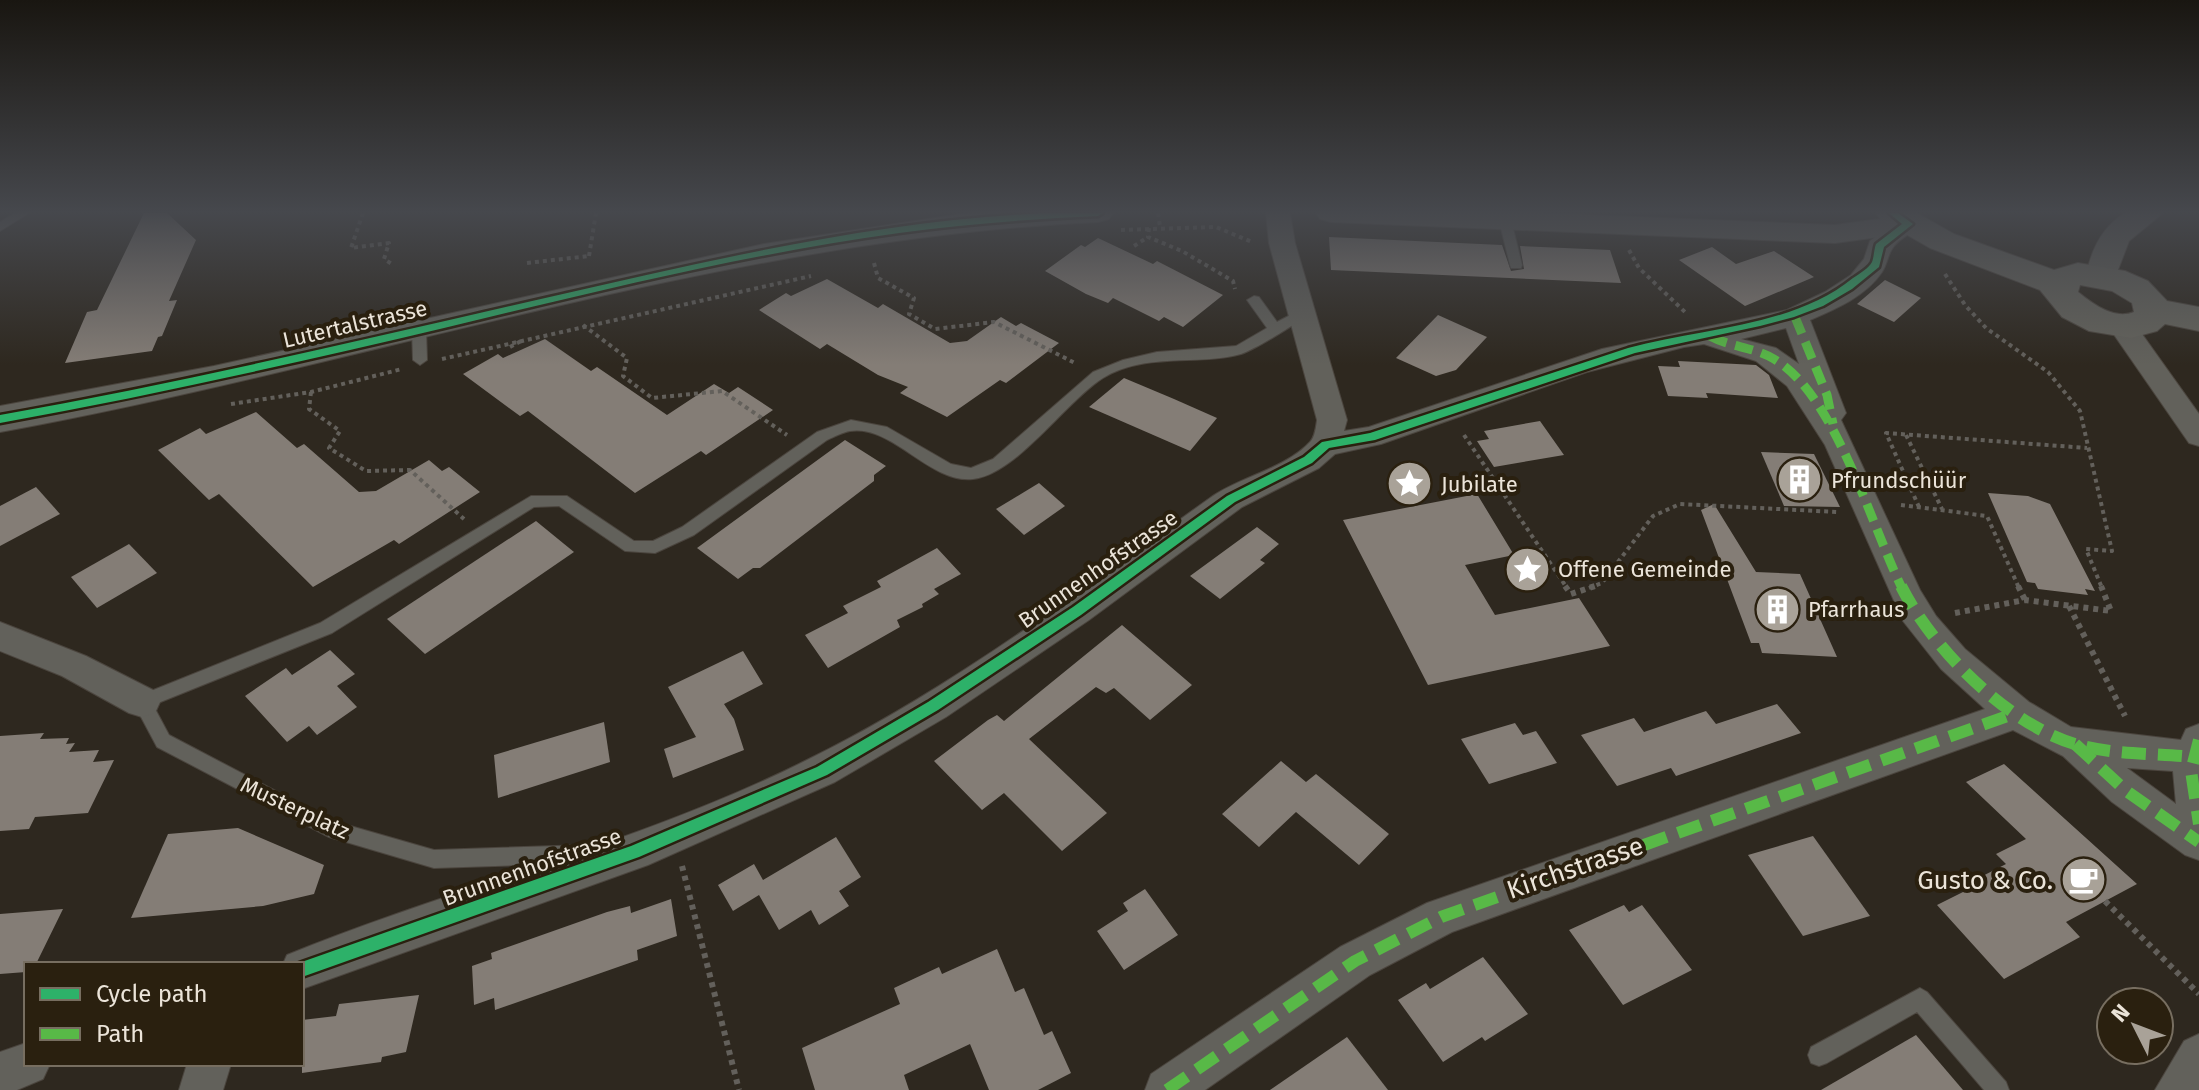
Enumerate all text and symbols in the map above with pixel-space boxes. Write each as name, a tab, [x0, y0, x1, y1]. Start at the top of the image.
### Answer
street label: Lutertalstrasse	[280, 294, 430, 354]
building icon: Pfrundschüür	[1776, 456, 1824, 504]
place icon: Jubilate	[1386, 460, 1434, 508]
place label: Pfrundschüür	[1831, 467, 1967, 494]
place label: Jubilate	[1441, 471, 1518, 498]
street label: Brunnenhofstrasse	[1013, 504, 1183, 634]
place icon: Offene Gemeinde	[1503, 545, 1551, 593]
place label: Offene Gemeinde	[1558, 556, 1731, 583]
building icon: Pfarrhaus	[1753, 585, 1801, 633]
place label: Pfarrhaus	[1808, 596, 1904, 623]
street label: Musterplatz	[236, 771, 354, 845]
street label: Brunnenhofstrasse	[439, 822, 625, 912]
street label: Kirchstrasse	[1503, 830, 1647, 906]
cafe icon: Gusto & Co.	[2060, 856, 2108, 904]
place label: Gusto & Co.	[1917, 865, 2053, 896]
legend	[24, 962, 304, 1066]
text: Cycle path	[96, 980, 208, 1008]
north arrow	[2095, 986, 2175, 1066]
text: N	[2106, 998, 2135, 1027]
text: Path	[96, 1020, 144, 1048]

